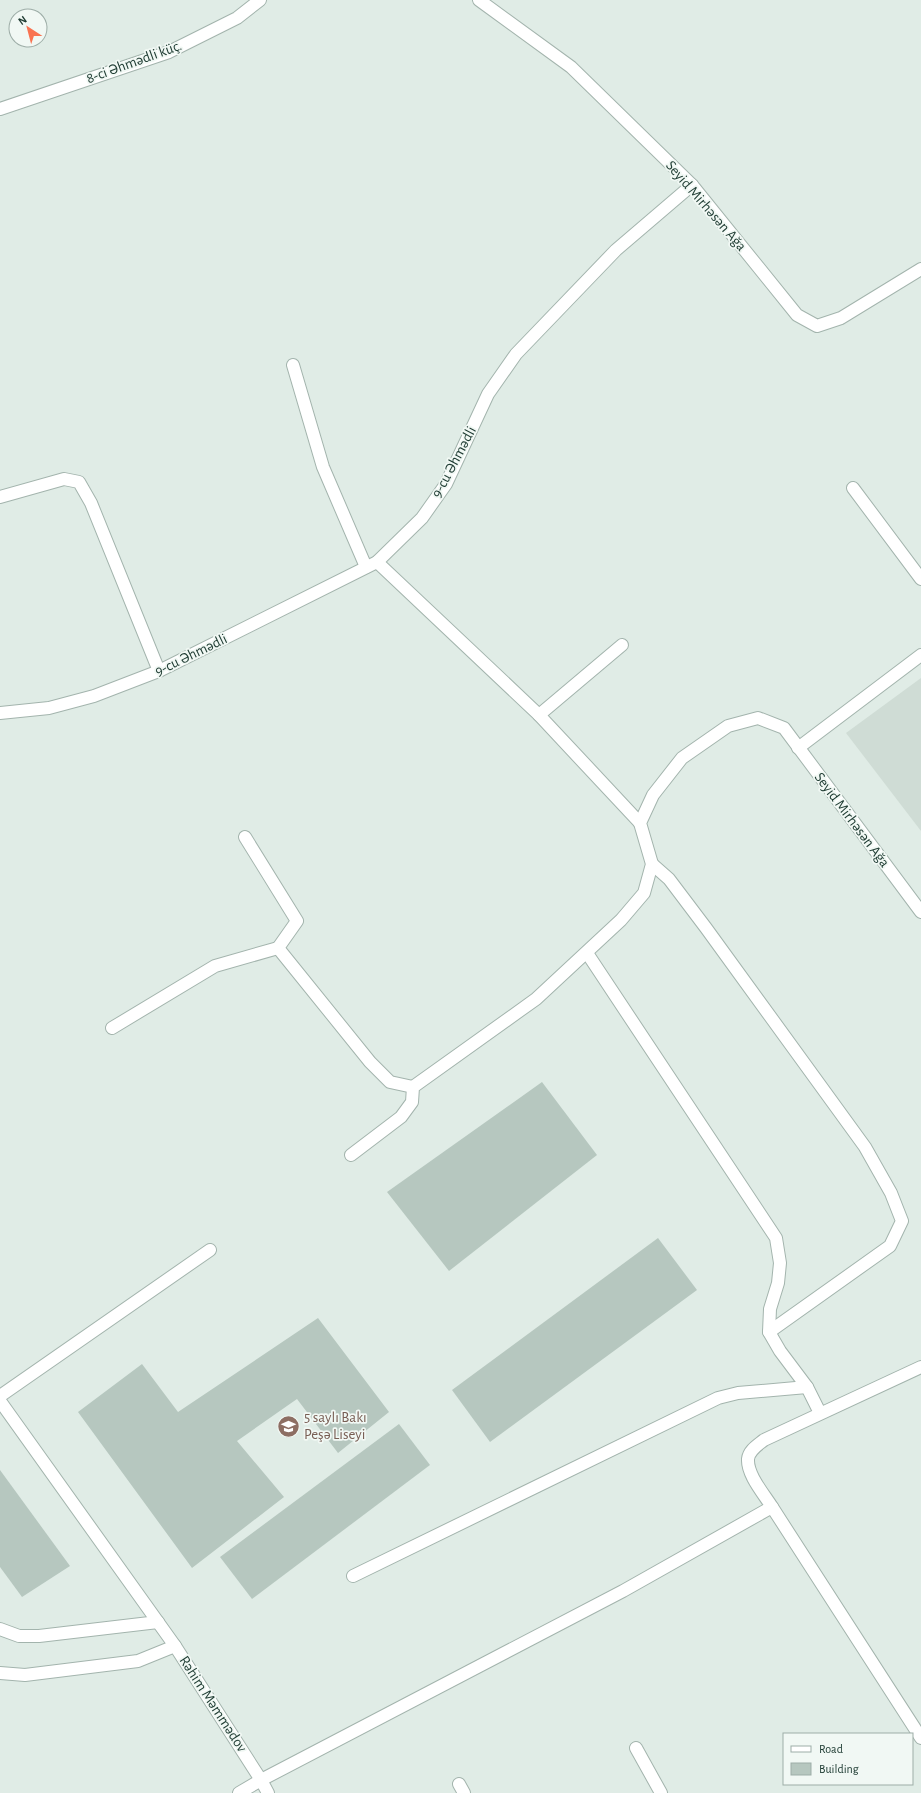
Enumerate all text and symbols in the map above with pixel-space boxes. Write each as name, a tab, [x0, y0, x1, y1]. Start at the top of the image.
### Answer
north arrow	[8, 8, 48, 48]
text: N	[16, 14, 29, 27]
street label: 8-ci Əhmədli küç.	[84, 38, 184, 86]
street label: Seyid Mirhəsən Ağa	[663, 158, 749, 254]
street label: 9-cu Əhmədli	[429, 424, 479, 500]
street label: 9-cu Əhmədli	[152, 631, 230, 679]
street label: Seyid Mirhəsən Ağa	[812, 770, 892, 870]
place label: 5 saylı Bakı Peşə Liseyi	[304, 1410, 367, 1442]
school or university icon: 5 saylı Bakı Peşə Liseyi	[275, 1413, 301, 1439]
street label: Rəhim Məmmədov	[176, 1653, 250, 1755]
legend	[783, 1733, 913, 1785]
text: Road	[819, 1743, 843, 1755]
text: Building	[819, 1763, 859, 1775]

